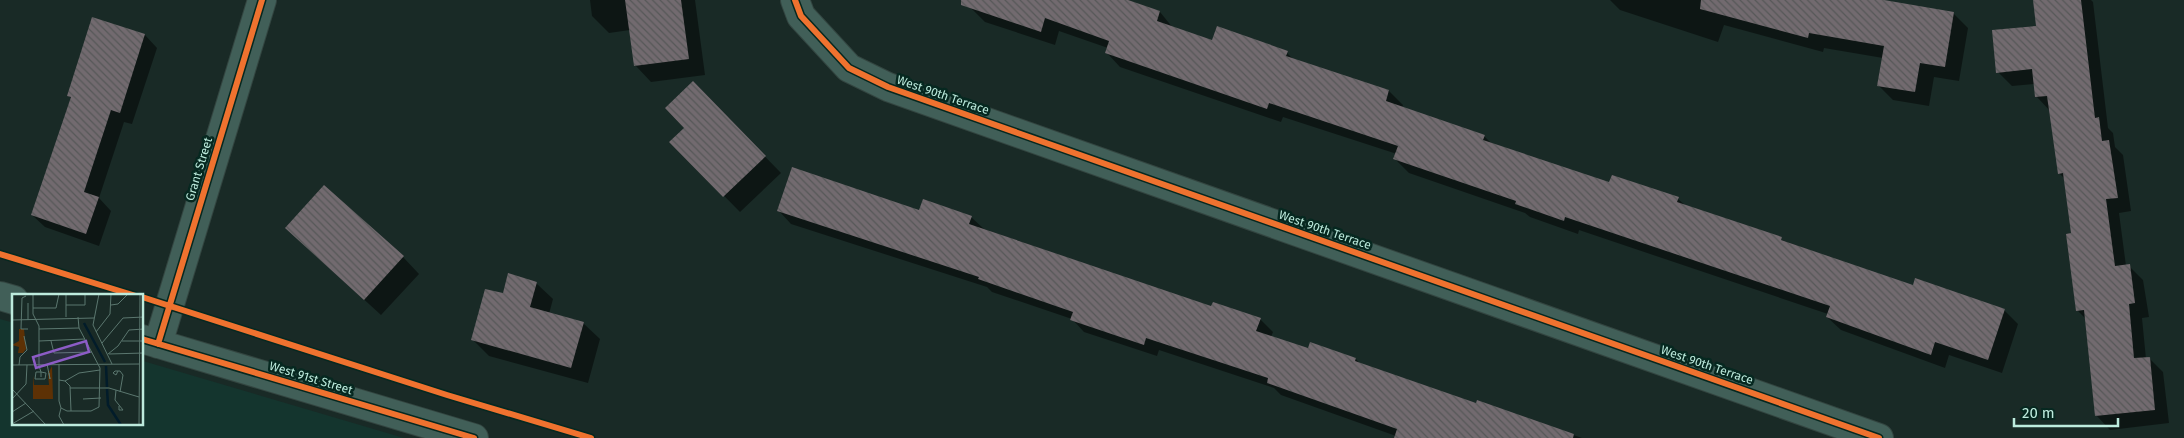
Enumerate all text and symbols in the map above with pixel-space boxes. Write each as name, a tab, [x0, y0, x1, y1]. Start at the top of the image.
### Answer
street label: West 90th Terrace	[895, 73, 991, 117]
street label: Grant Street	[183, 135, 215, 202]
street label: West 90th Terrace	[1277, 208, 1373, 252]
inset map	[12, 294, 144, 426]
street label: West 90th Terrace	[1659, 343, 1755, 387]
street label: West 91st Street	[268, 359, 355, 398]
scale bar	[2014, 396, 2118, 428]
text: 20 m	[2022, 404, 2055, 422]

